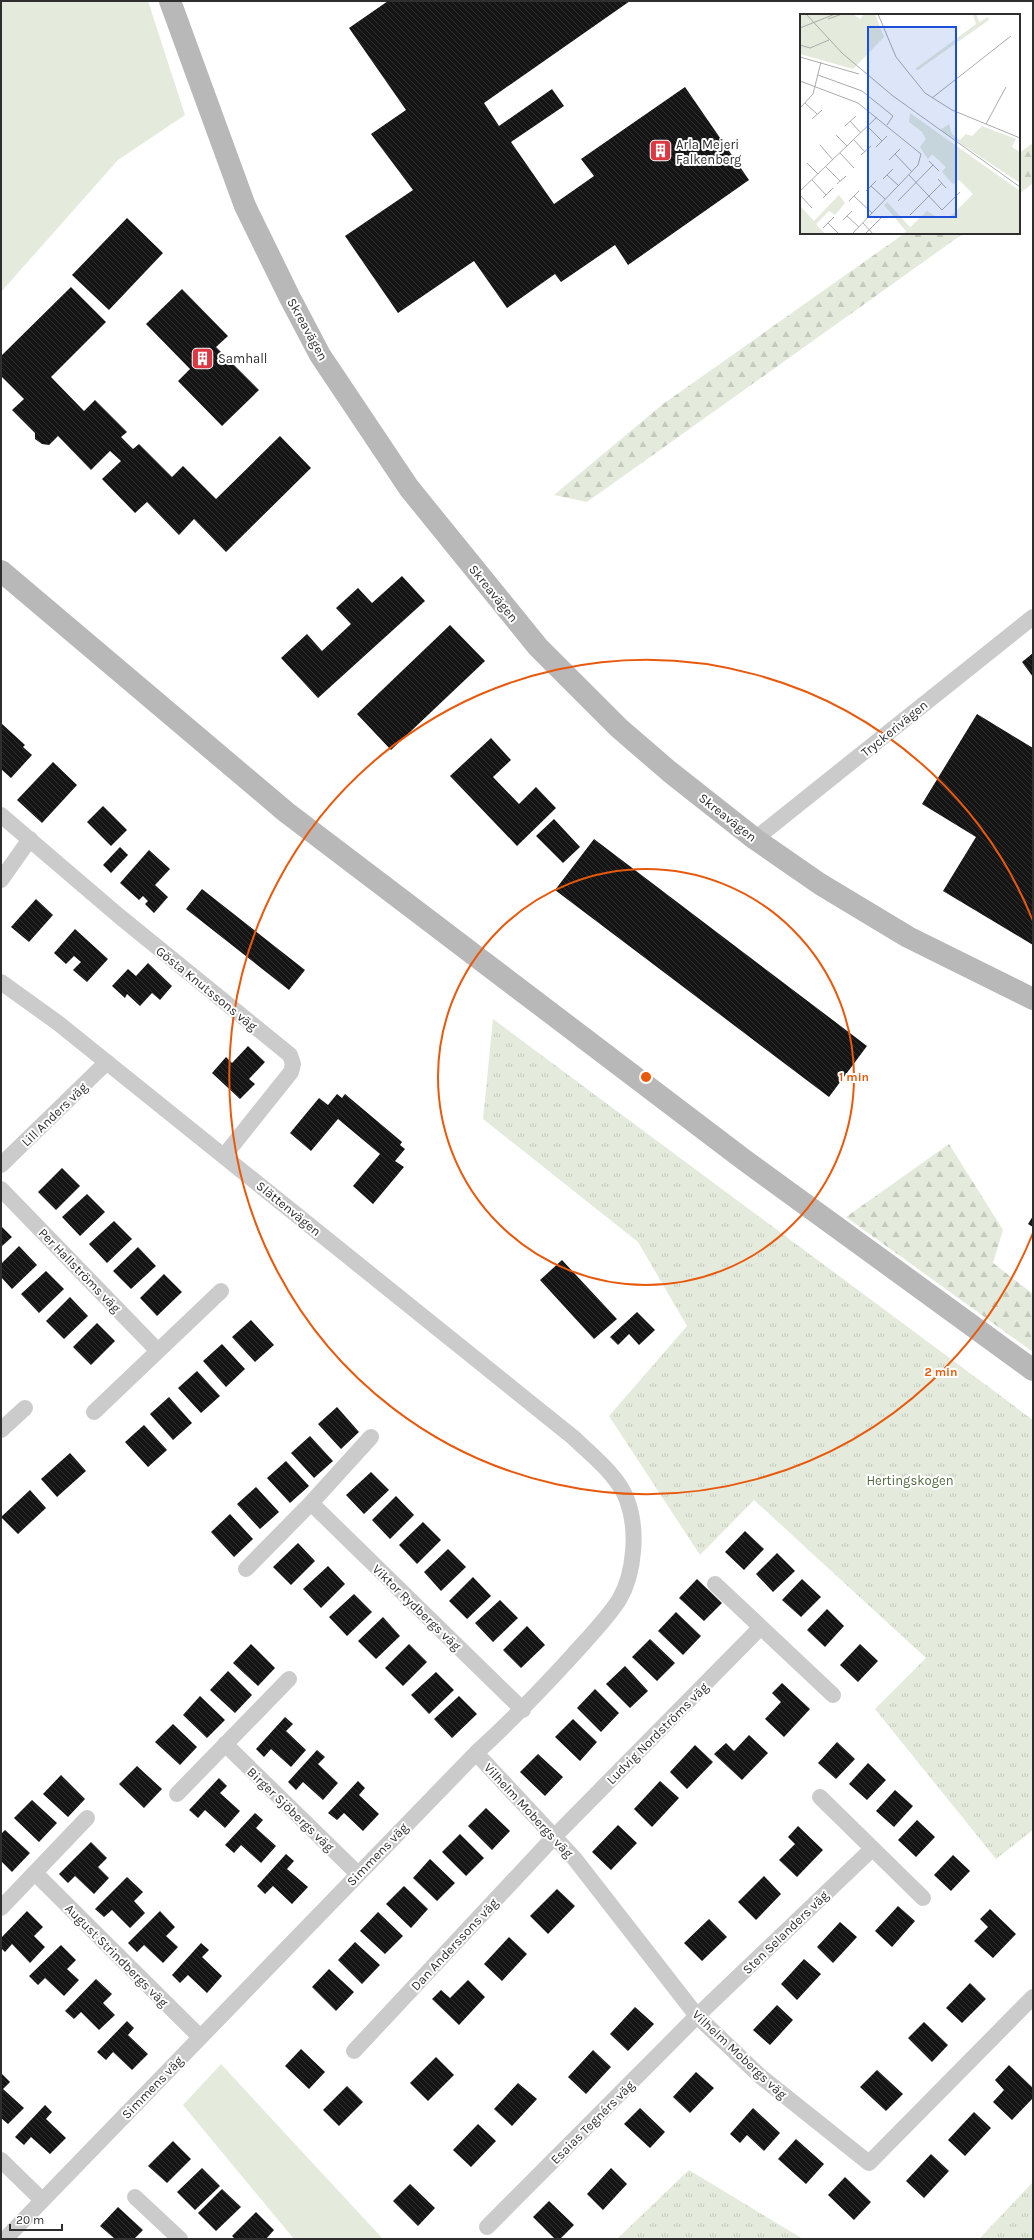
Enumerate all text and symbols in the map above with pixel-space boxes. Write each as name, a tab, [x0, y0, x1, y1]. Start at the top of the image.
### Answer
inset map	[800, 14, 1020, 234]
place label: Arla Mejeri Falkenberg	[676, 137, 742, 167]
building icon: Arla Mejeri Falkenberg	[648, 138, 674, 164]
street label: Skreavägen	[284, 295, 331, 363]
building icon: Samhall	[190, 345, 216, 371]
place label: Samhall	[218, 351, 267, 366]
street label: Skreavägen	[466, 562, 521, 625]
street label: Tryckerivägen	[858, 697, 931, 760]
street label: Skreavägen	[696, 790, 760, 845]
street label: Gösta Knutssons väg	[153, 943, 261, 1034]
centre of rings	[639, 1070, 653, 1084]
text: 1 min	[839, 1070, 869, 1084]
street label: Lill Anders väg	[18, 1079, 91, 1150]
street label: Slättenvägen	[253, 1178, 324, 1239]
street label: Per Hallströms väg	[36, 1225, 124, 1316]
text: 2 min	[924, 1365, 958, 1379]
park label: Hertingskogen	[866, 1473, 954, 1488]
street label: Viktor Rydbergs väg	[369, 1561, 464, 1654]
street label: Ludvig Nordströms väg	[603, 1679, 712, 1787]
street label: Vilhelm Mobergs väg	[481, 1760, 577, 1861]
street label: Birger Sjöbergs väg	[244, 1764, 337, 1855]
street label: Simmens väg	[344, 1819, 412, 1889]
street label: Sten Selanders väg	[739, 1887, 832, 1977]
street label: Dan Anderssons väg	[408, 1895, 501, 1994]
street label: August Strindbergs väg	[62, 1901, 172, 2010]
street label: Vilhelm Mobergs väg	[689, 2007, 790, 2102]
street label: Simmens väg	[119, 2052, 187, 2122]
street label: Esaias Tegnérs väg	[547, 2077, 638, 2167]
scale bar	[10, 2206, 62, 2232]
text: 20 m	[16, 2213, 44, 2227]

